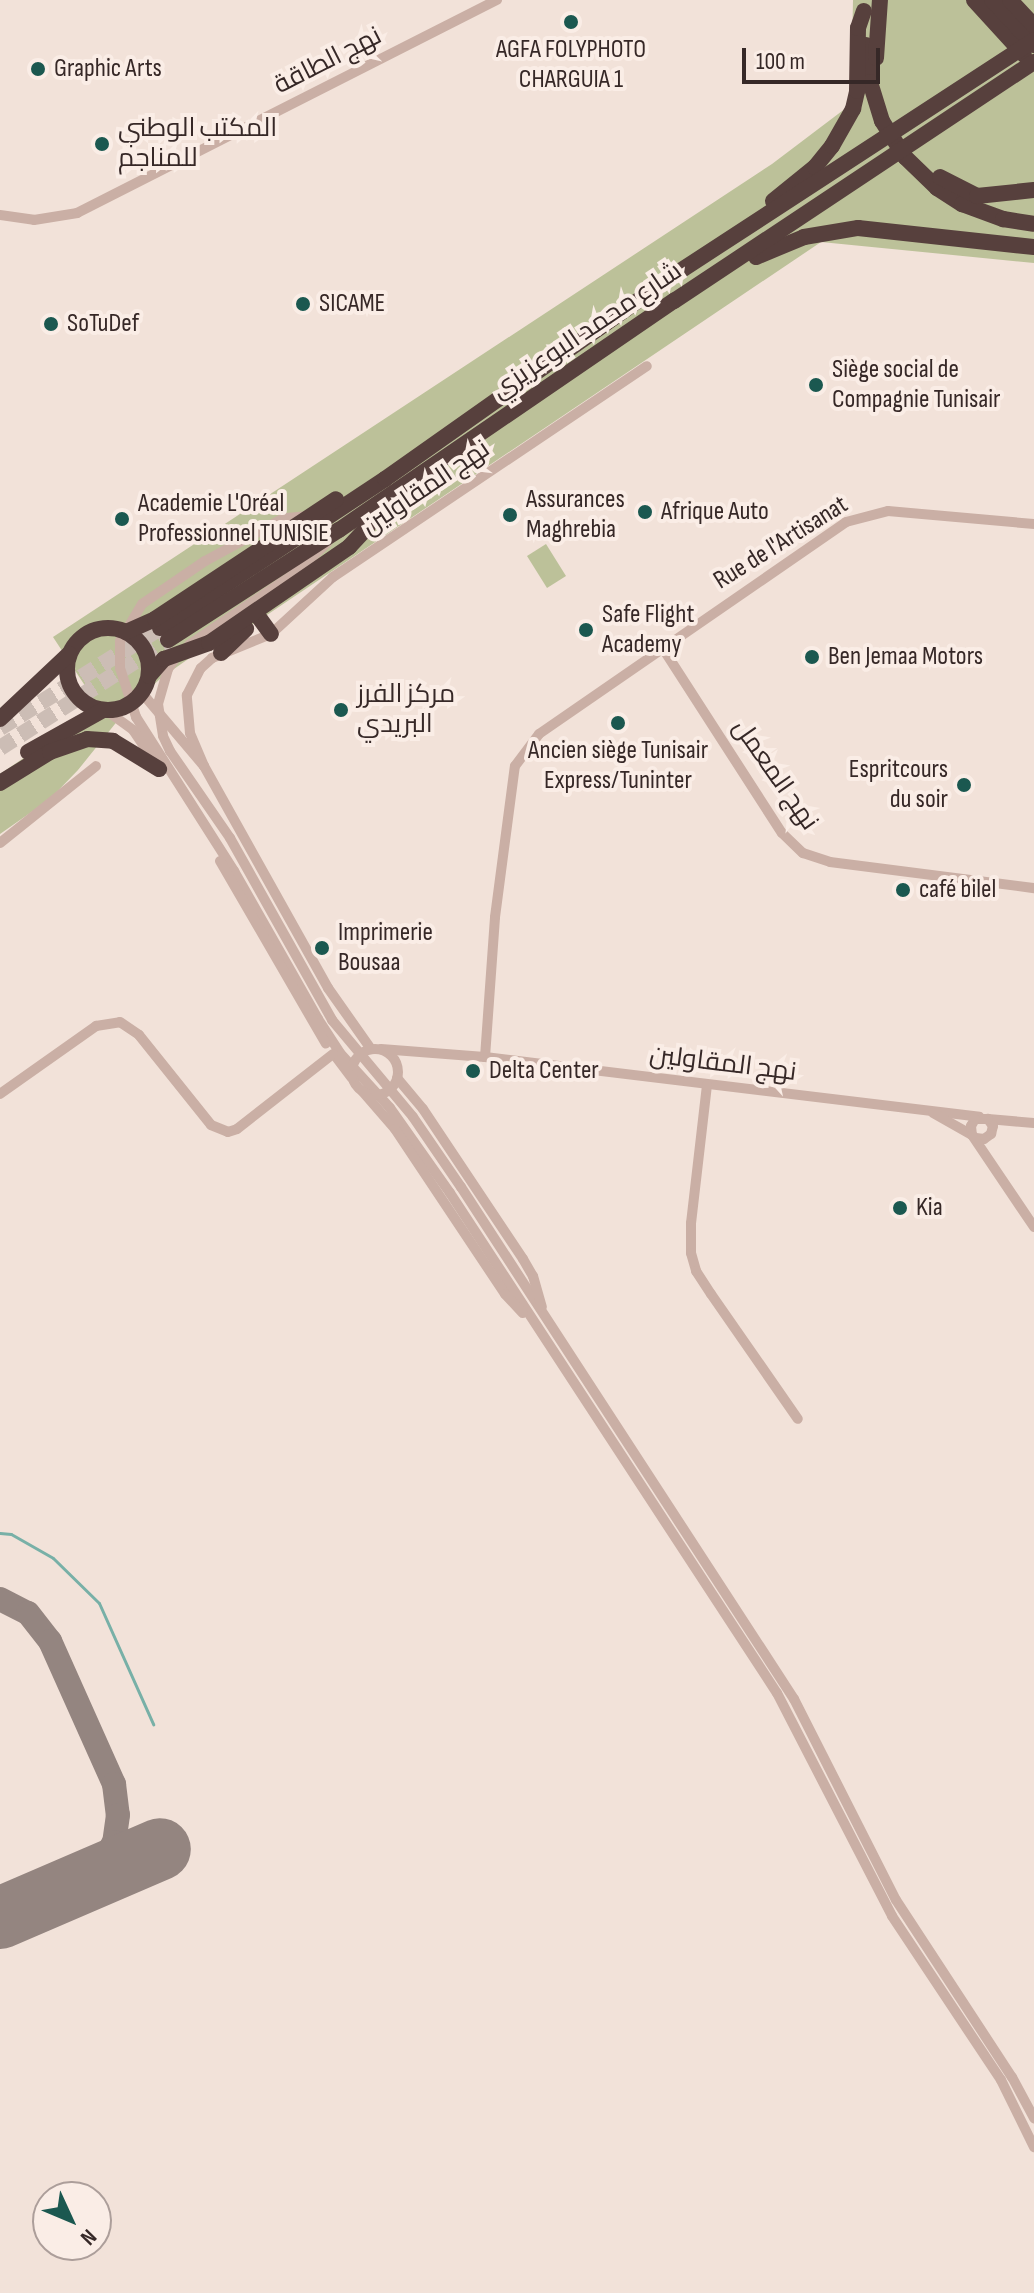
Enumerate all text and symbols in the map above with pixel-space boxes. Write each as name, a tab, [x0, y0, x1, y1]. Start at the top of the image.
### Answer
marker: AGFA FOLYPHOTO CHARGUIA 1	[562, 13, 580, 31]
street label: نهج الطاقة	[269, 21, 387, 101]
scale bar	[746, 32, 884, 82]
place label: AGFA FOLYPHOTO CHARGUIA 1	[496, 34, 646, 96]
text: 100 m	[756, 47, 805, 76]
place label: Graphic Arts	[54, 53, 162, 85]
marker: Graphic Arts	[29, 60, 47, 78]
place label: المكتب الوطني للمناجم	[118, 113, 277, 174]
marker: المكتب الوطني للمناجم	[93, 135, 111, 153]
street label: شارع محمد البوعزيزي	[486, 256, 688, 406]
place label: SICAME	[319, 288, 385, 320]
marker: SICAME	[294, 295, 312, 313]
place label: SoTuDef	[67, 308, 139, 340]
marker: SoTuDef	[42, 315, 60, 333]
place label: Siège social de Compagnie Tunisair	[832, 354, 1001, 416]
marker: Siège social de Compagnie Tunisair	[807, 376, 825, 394]
street label: نهج المقاولين	[356, 434, 496, 542]
place label: Assurances Maghrebia	[526, 484, 625, 546]
place label: Academie L'Oréal Professionnel TUNISIE	[138, 488, 329, 550]
street label: Rue de l'Artisanat	[708, 489, 854, 597]
place label: Afrique Auto	[661, 496, 769, 528]
marker: Afrique Auto	[636, 503, 654, 521]
marker: Assurances Maghrebia	[501, 506, 519, 524]
marker: Academie L'Oréal Professionnel TUNISIE	[113, 510, 131, 528]
place label: Safe Flight Academy	[602, 599, 694, 660]
marker: Safe Flight Academy	[577, 621, 595, 639]
place label: Ben Jemaa Motors	[828, 641, 983, 673]
marker: Ben Jemaa Motors	[803, 648, 821, 666]
place label: مركز الفرز البريدي	[357, 679, 455, 740]
marker: مركز الفرز البريدي	[332, 701, 350, 719]
street label: نهج المعمل	[725, 713, 825, 837]
marker: Ancien siège Tunisair Express/Tuninter	[609, 714, 627, 732]
place label: Ancien siège Tunisair Express/Tuninter	[528, 735, 708, 796]
place label: Espritcours du soir	[849, 754, 948, 816]
marker: Espritcours du soir	[955, 776, 973, 794]
place label: café bilel	[919, 874, 996, 906]
marker: café bilel	[894, 881, 912, 899]
place label: Imprimerie Bousaa	[338, 917, 433, 978]
marker: Imprimerie Bousaa	[313, 939, 331, 957]
street label: نهج المقاولين	[648, 1040, 798, 1088]
place label: Delta Center	[489, 1055, 599, 1087]
marker: Delta Center	[464, 1062, 482, 1080]
place label: Kia	[916, 1192, 943, 1224]
marker: Kia	[891, 1199, 909, 1217]
north arrow	[32, 2181, 112, 2261]
text: N	[74, 2223, 102, 2250]

